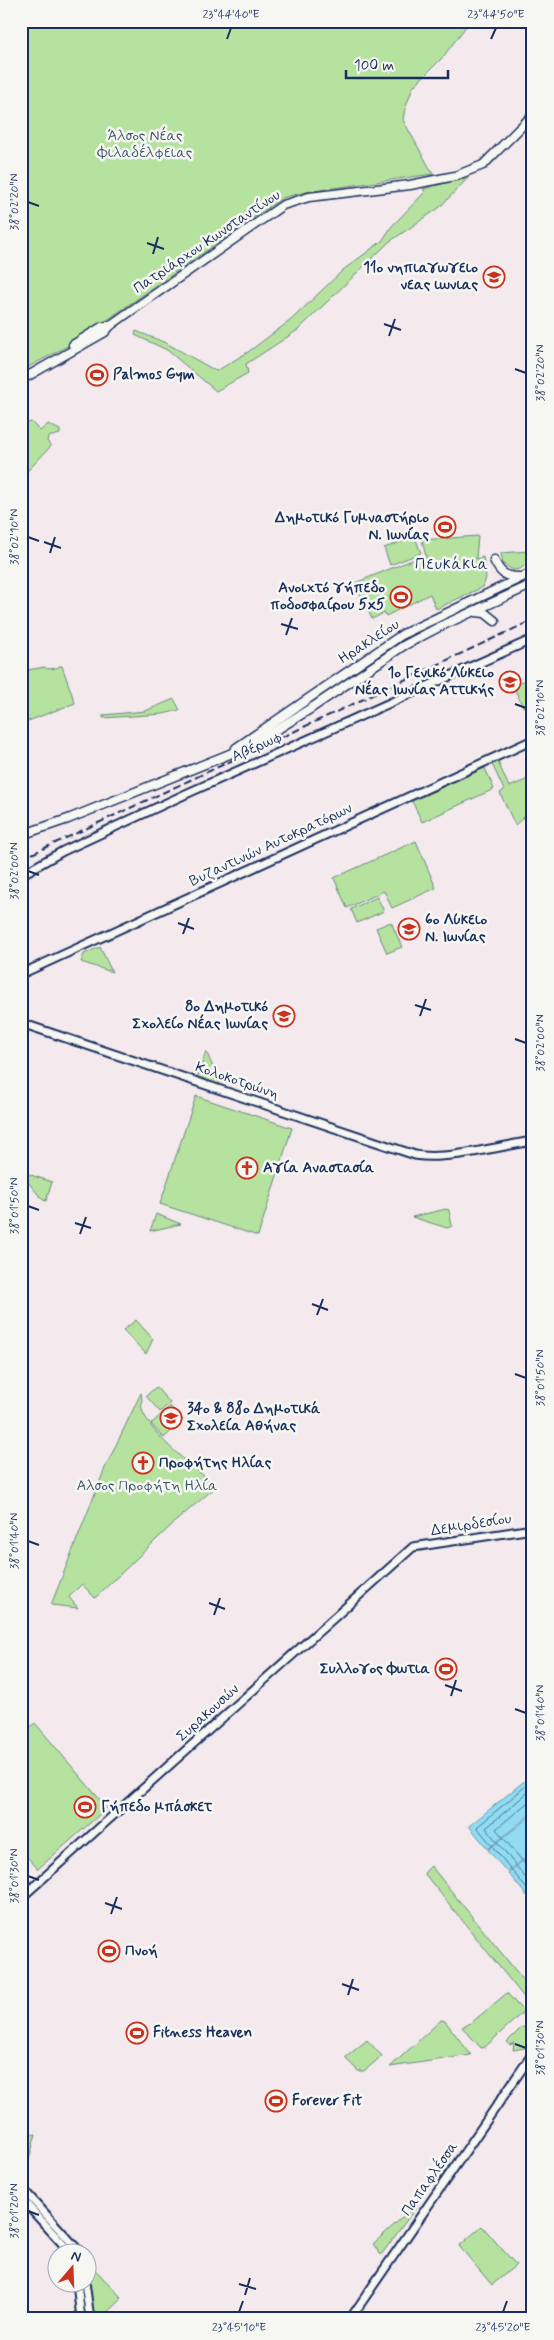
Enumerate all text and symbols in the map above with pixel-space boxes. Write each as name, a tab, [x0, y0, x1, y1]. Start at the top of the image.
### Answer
text: 23°44'40"E	[202, 7, 260, 23]
text: 23°44'50"E	[467, 7, 525, 23]
scale bar	[346, 48, 449, 80]
text: 100 m	[354, 56, 394, 76]
park label: Άλσος Νέας Φιλαδέλφειας	[97, 126, 193, 163]
text: 38°02'20"N	[7, 174, 23, 230]
street label: Πατριάρχου Κωνσταντίνου	[130, 185, 285, 299]
place label: 11ο νηπιαγωγειο νεας ιωνιας	[363, 258, 478, 295]
school or university icon: 11ο νηπιαγωγειο νεας ιωνιας	[482, 265, 506, 289]
text: 38°02'20"N	[533, 345, 549, 401]
sports icon: Palmos Gym	[85, 363, 109, 387]
place label: Palmos Gym	[113, 365, 195, 385]
place label: Δημοτικό Γυμναστήριο Ν. Ιωνίας	[274, 508, 429, 545]
text: 38°02'10"N	[7, 509, 23, 565]
sports icon: Δημοτικό Γυμναστήριο Ν. Ιωνίας	[433, 515, 457, 539]
district label: Πευκάκια	[415, 554, 489, 575]
place label: Ανοιχτό γήπεδο ποδοσφαίρου 5x5	[270, 578, 385, 615]
sports icon: Ανοιχτό γήπεδο ποδοσφαίρου 5x5	[389, 585, 413, 609]
street label: Ηρακλείου	[335, 615, 404, 669]
place label: 1ο Γενικό Λύκειο Νέας Ιωνίας Αττικής	[355, 663, 494, 700]
school or university icon: 1ο Γενικό Λύκειο Νέας Ιωνίας Αττικής	[498, 670, 522, 694]
text: 38°02'10"N	[533, 680, 549, 736]
street label: Αβέρωφ	[229, 727, 285, 767]
street label: Βυζαντινών Αυτοκρατόρων	[186, 798, 356, 892]
text: 38°02'00"N	[7, 842, 23, 900]
place label: 6ο Λύκειο Ν. Ιωνίας	[425, 910, 487, 947]
school or university icon: 6ο Λύκειο Ν. Ιωνίας	[397, 917, 421, 941]
place label: 8ο Δημοτικό Σχολείο Νέας Ιωνίας	[132, 997, 268, 1034]
school or university icon: 8ο Δημοτικό Σχολείο Νέας Ιωνίας	[272, 1004, 296, 1028]
text: 38°02'00"N	[533, 1014, 549, 1072]
street label: Κολοκοτρώνη	[192, 1057, 282, 1105]
church icon: Αγία Αναστασία	[235, 1156, 259, 1180]
place label: Αγία Αναστασία	[263, 1158, 375, 1178]
text: 38°01'50"N	[7, 1178, 23, 1234]
text: 38°01'50"N	[533, 1350, 549, 1406]
place label: 34ο & 88ο Δημοτικά Σχολεία Αθήνας	[187, 1399, 321, 1436]
school or university icon: 34ο & 88ο Δημοτικά Σχολεία Αθήνας	[159, 1406, 183, 1430]
church icon: Προφήτης Ηλίας	[131, 1451, 155, 1475]
place label: Προφήτης Ηλίας	[159, 1453, 272, 1473]
park label: Αλσος Προφήτη Ηλία	[76, 1476, 218, 1496]
street label: Δεμιρδεσίου	[429, 1509, 513, 1541]
text: 38°01'40"N	[7, 1513, 23, 1569]
sports icon: Συλλογος Φωτια	[434, 1657, 458, 1681]
place label: Συλλογος Φωτια	[320, 1659, 430, 1679]
street label: Συρακουσών	[172, 1679, 244, 1746]
text: 38°01'40"N	[533, 1685, 549, 1741]
sports icon: Γήπεδο μπάσκετ	[73, 1795, 97, 1819]
place label: Γήπεδο μπάσκετ	[101, 1797, 212, 1817]
text: 38°01'30"N	[7, 1848, 23, 1904]
sports icon: Πνοή	[97, 1939, 121, 1963]
place label: Πνοή	[125, 1941, 158, 1961]
text: 38°01'30"N	[533, 2020, 549, 2076]
sports icon: Fitness Heaven	[125, 2021, 149, 2045]
place label: Fitness Heaven	[153, 2023, 252, 2043]
sports icon: Forever Fit	[264, 2089, 288, 2113]
place label: Forever Fit	[292, 2091, 362, 2111]
street label: Παπαφλέσσα	[397, 2138, 463, 2220]
text: 38°01'20"N	[7, 2183, 23, 2239]
north arrow	[48, 2242, 98, 2292]
text: N	[69, 2247, 83, 2267]
text: 23°45'10"E	[212, 2320, 266, 2336]
text: 23°45'20"E	[475, 2320, 531, 2336]

